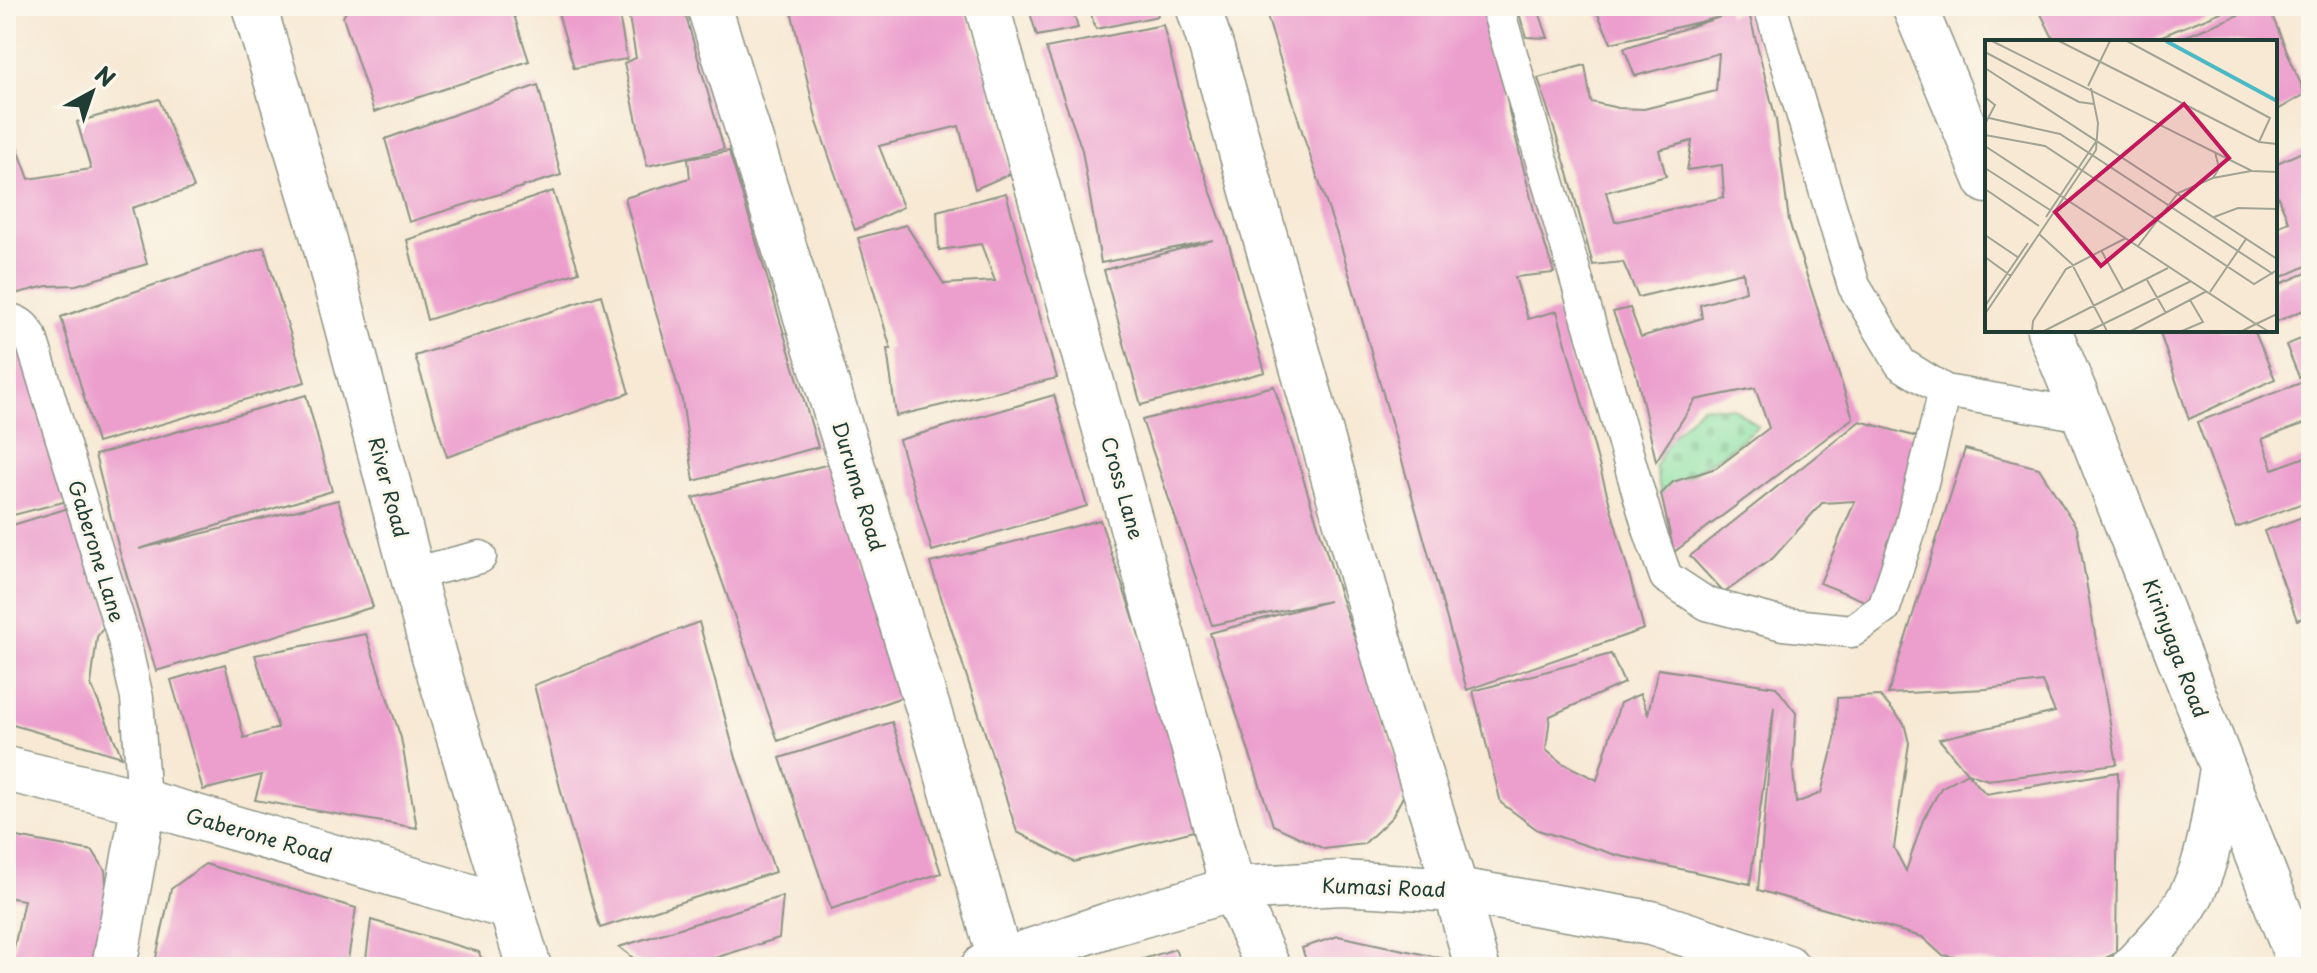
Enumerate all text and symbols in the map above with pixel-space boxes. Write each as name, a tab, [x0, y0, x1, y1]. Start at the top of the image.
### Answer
inset map	[1985, 40, 2277, 332]
north arrow	[52, 52, 132, 132]
text: N	[89, 57, 123, 94]
street label: Duruma Road	[825, 417, 893, 555]
street label: River Road	[361, 433, 417, 541]
street label: Cross Lane	[1094, 433, 1152, 543]
street label: Gaberone Lane	[61, 476, 133, 626]
street label: Kirinyaga Road	[2136, 574, 2216, 722]
street label: Gaberone Road	[183, 800, 335, 870]
street label: Kumasi Road	[1322, 870, 1446, 904]

